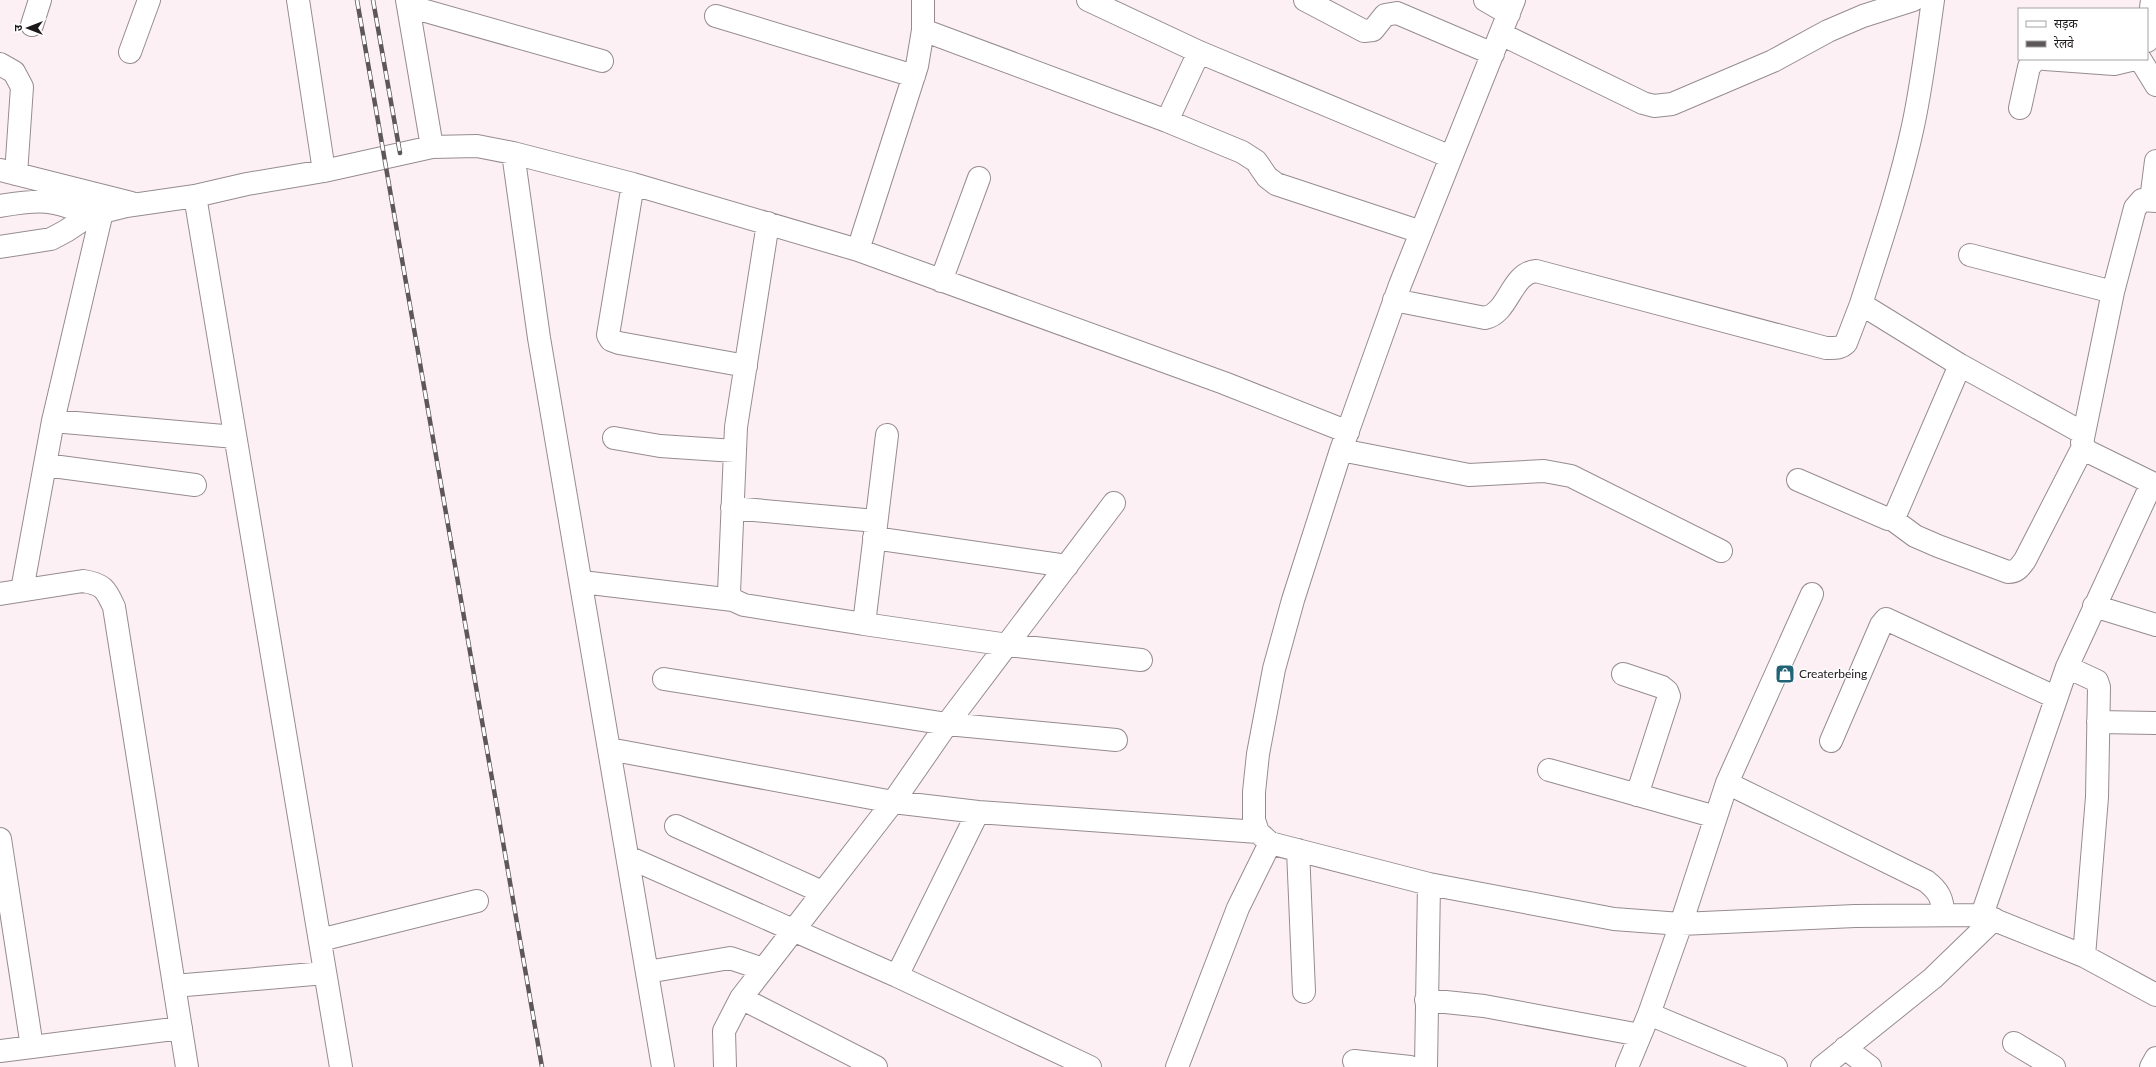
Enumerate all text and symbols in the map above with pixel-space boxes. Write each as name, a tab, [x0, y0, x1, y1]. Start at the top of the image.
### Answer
north arrow	[8, 8, 48, 48]
legend	[2018, 8, 2148, 60]
text: सड़क	[2054, 16, 2079, 31]
text: उ	[11, 24, 24, 31]
text: रेलवे	[2054, 36, 2074, 51]
shop icon: Createrbeing	[1774, 663, 1796, 685]
place label: Createrbeing	[1799, 666, 1867, 681]

